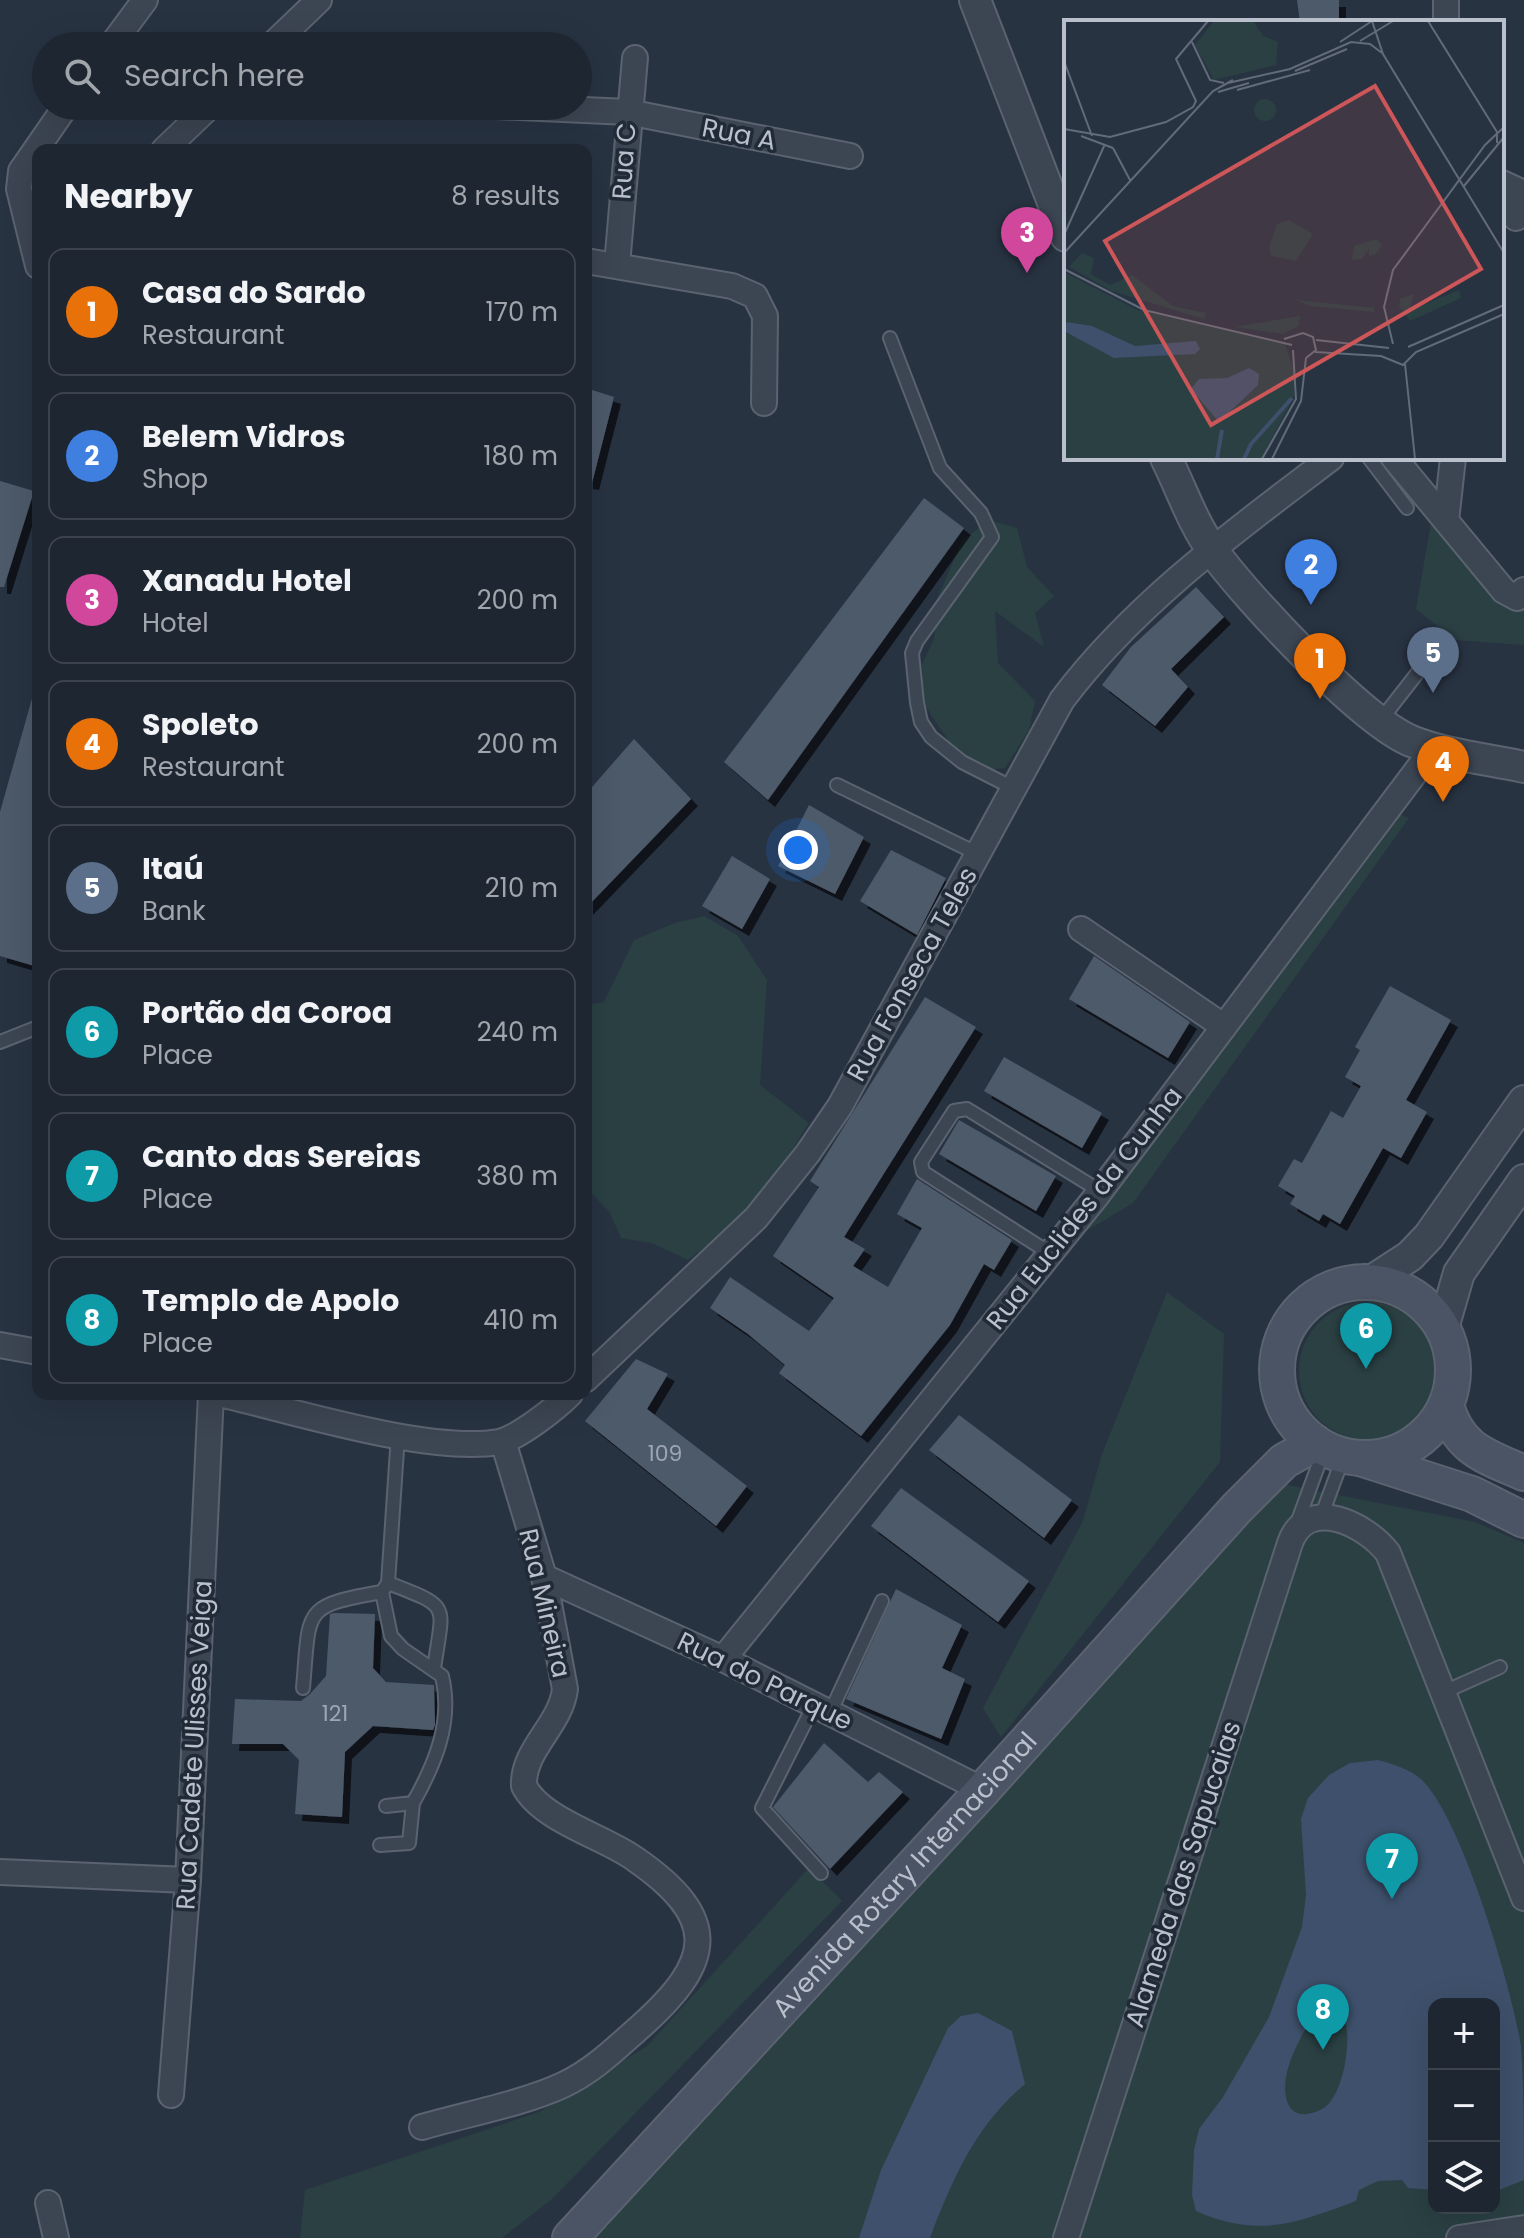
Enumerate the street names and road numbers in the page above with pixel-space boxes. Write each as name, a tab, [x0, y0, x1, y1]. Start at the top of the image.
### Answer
street label: Rua A	[699, 109, 779, 159]
street label: Rua C	[603, 121, 645, 201]
street label: Rua Fonseca Teles	[838, 860, 986, 1088]
street label: Rua Euclides da Cunha	[978, 1079, 1190, 1337]
street label: Rua Mineira	[510, 1525, 580, 1681]
street label: Rua Cadete Ulisses Veiga	[167, 1579, 221, 1911]
street label: Rua do Parque	[671, 1623, 859, 1739]
street label: Alameda das Sapucaias	[1116, 1716, 1250, 2032]
street label: Avenida Rotary Internacional	[764, 1724, 1045, 2025]

